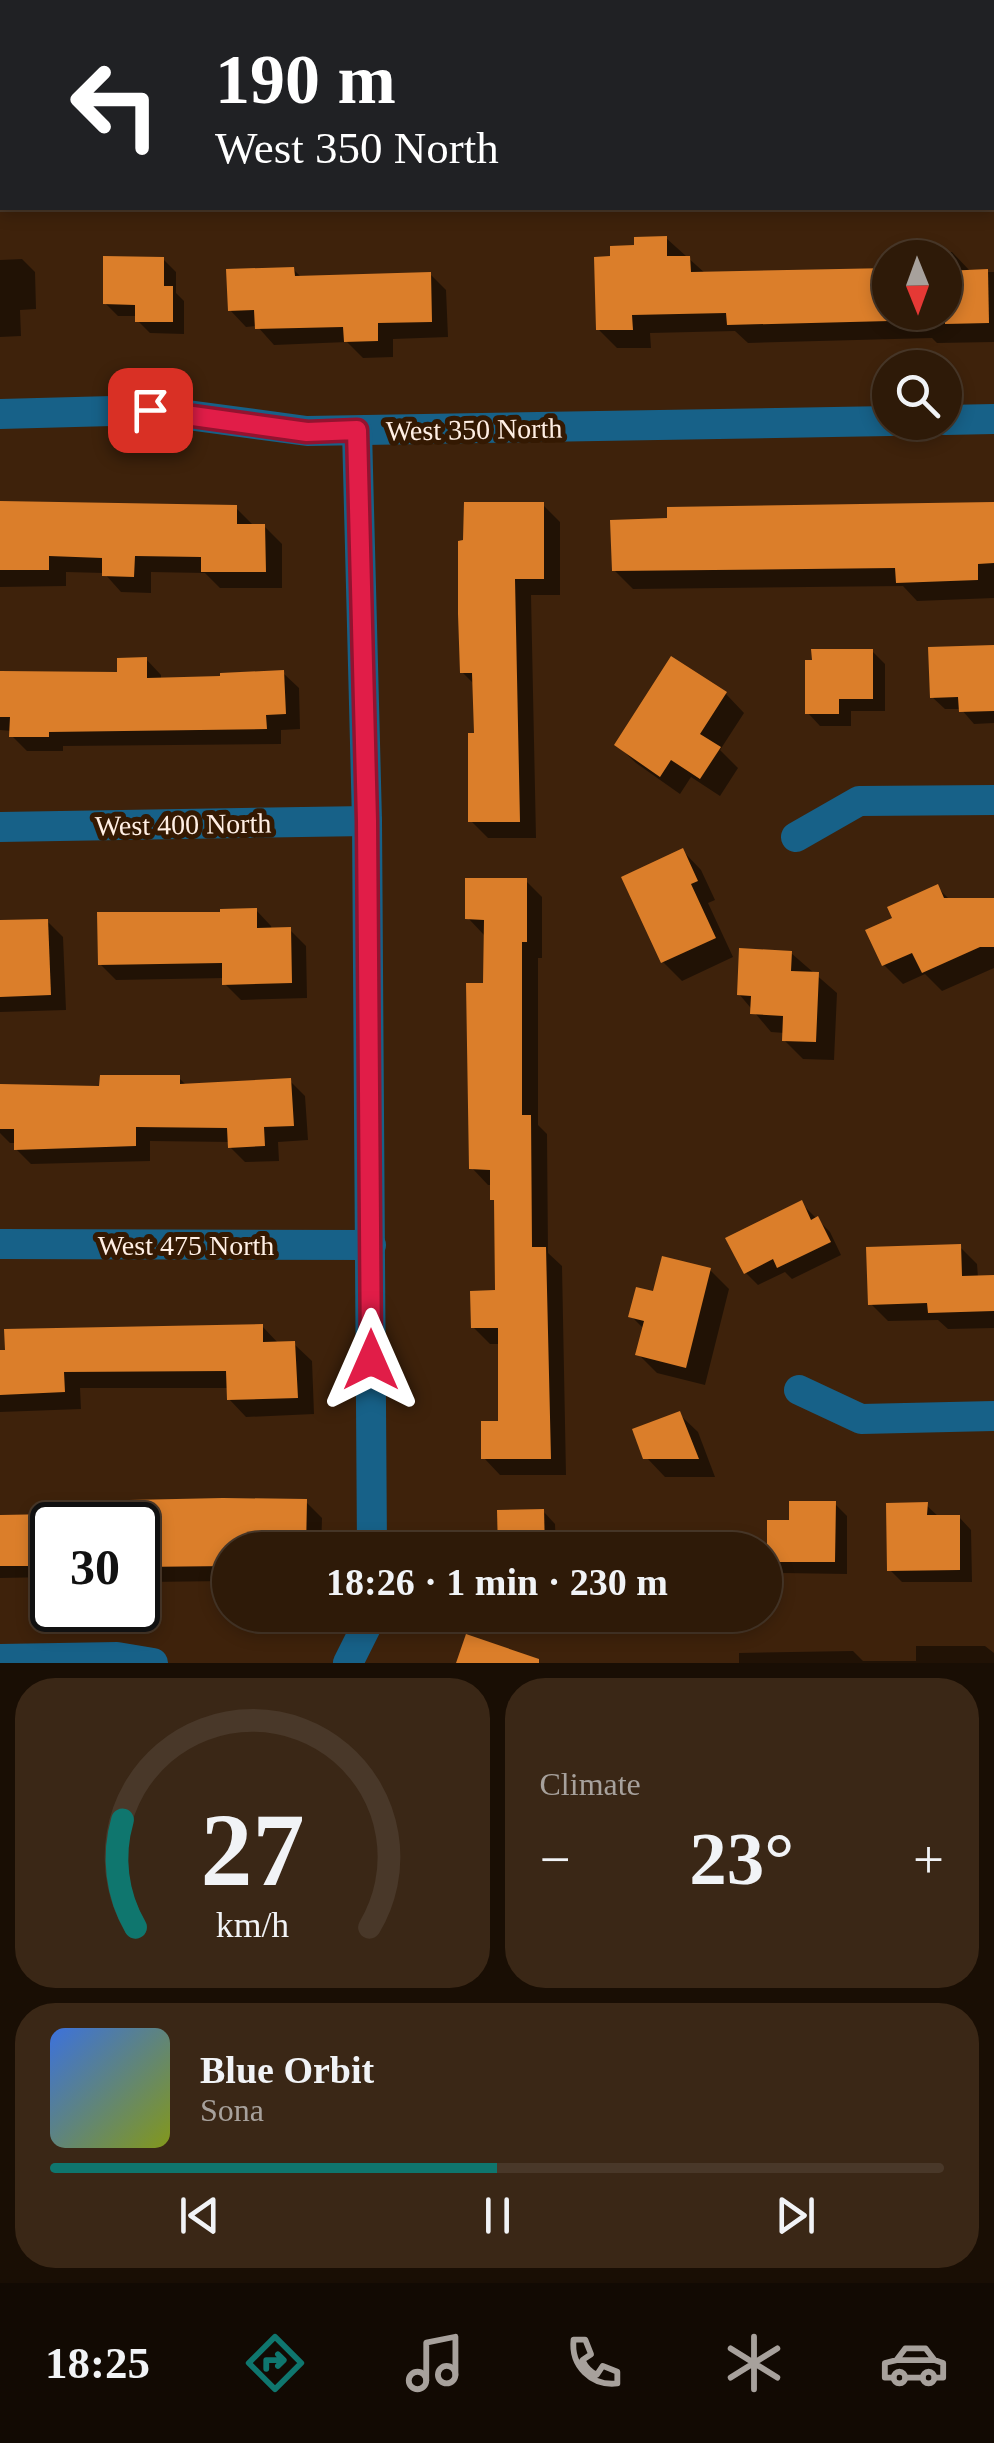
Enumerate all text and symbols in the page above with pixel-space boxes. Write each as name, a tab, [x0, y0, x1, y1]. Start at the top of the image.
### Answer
icon: left	[50, 40, 180, 170]
text: 190 m	[215, 41, 396, 118]
text: West 350 North	[215, 123, 499, 173]
north arrow	[872, 240, 962, 330]
map controls	[872, 240, 962, 440]
button: search	[872, 350, 962, 440]
pin	[108, 368, 193, 453]
icon: arrive	[123, 383, 178, 438]
street label: West 350 North	[385, 412, 563, 447]
street label: West 400 North	[94, 807, 272, 842]
street label: West 475 North	[98, 1230, 274, 1261]
position arrow	[319, 1308, 423, 1412]
speed limit sign: 30	[30, 1502, 160, 1632]
text: 18:26 · 1 min · 230 m	[326, 1561, 668, 1603]
text: Climate	[540, 1766, 641, 1802]
text: 27	[200, 1792, 304, 1907]
text: 23°	[689, 1817, 794, 1900]
text: −	[540, 1829, 571, 1890]
text: +	[913, 1829, 944, 1890]
text: km/h	[216, 1905, 289, 1945]
text: Blue Orbit	[200, 2049, 374, 2091]
text: Sona	[200, 2092, 264, 2128]
icon: previous	[172, 2188, 227, 2243]
icon: pause	[470, 2188, 525, 2243]
icon: next	[768, 2188, 823, 2243]
icon: directions	[240, 2328, 310, 2398]
icon: music	[400, 2328, 470, 2398]
icon: phone	[559, 2328, 629, 2398]
icon: climate	[719, 2328, 789, 2398]
icon: car	[879, 2328, 949, 2398]
text: 18:25	[45, 2338, 150, 2388]

